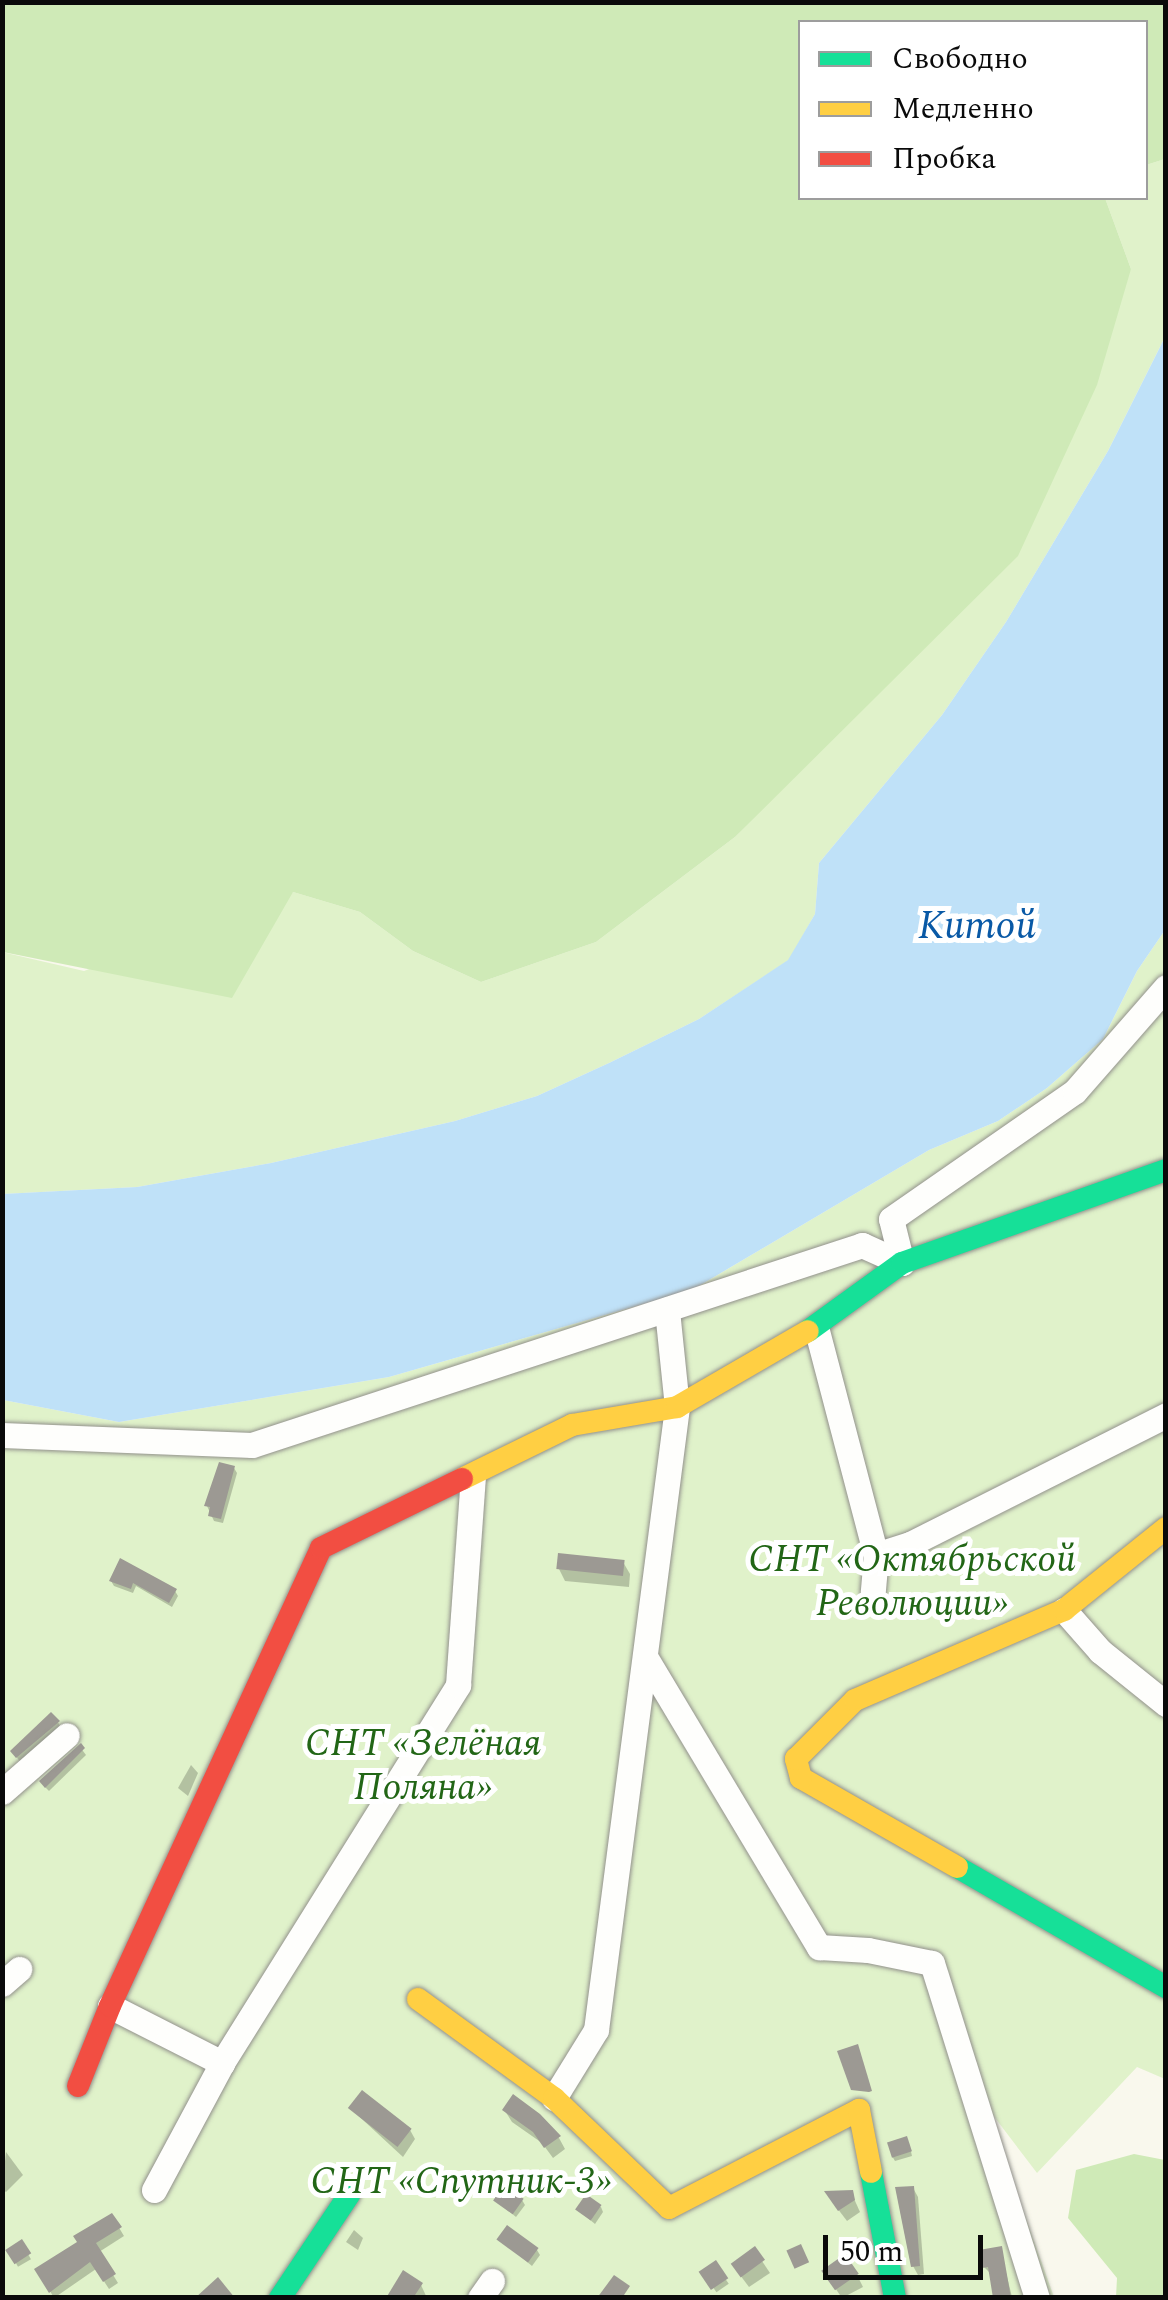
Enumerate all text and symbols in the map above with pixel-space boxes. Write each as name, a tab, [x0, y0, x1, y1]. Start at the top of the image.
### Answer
legend	[798, 20, 1148, 200]
text: Свободно	[892, 36, 1028, 82]
text: Медленно	[892, 86, 1034, 132]
text: Пробка	[892, 136, 996, 182]
water label: Китой	[918, 903, 1036, 951]
park label: СНТ «Октябрьской Революции»	[748, 1538, 1076, 1628]
park label: СНТ «Зелёная Поляна»	[305, 1722, 541, 1812]
park label: СНТ «Спутник-3»	[311, 2160, 611, 2206]
scale bar	[828, 2215, 988, 2277]
text: 50 m	[840, 2229, 903, 2275]

